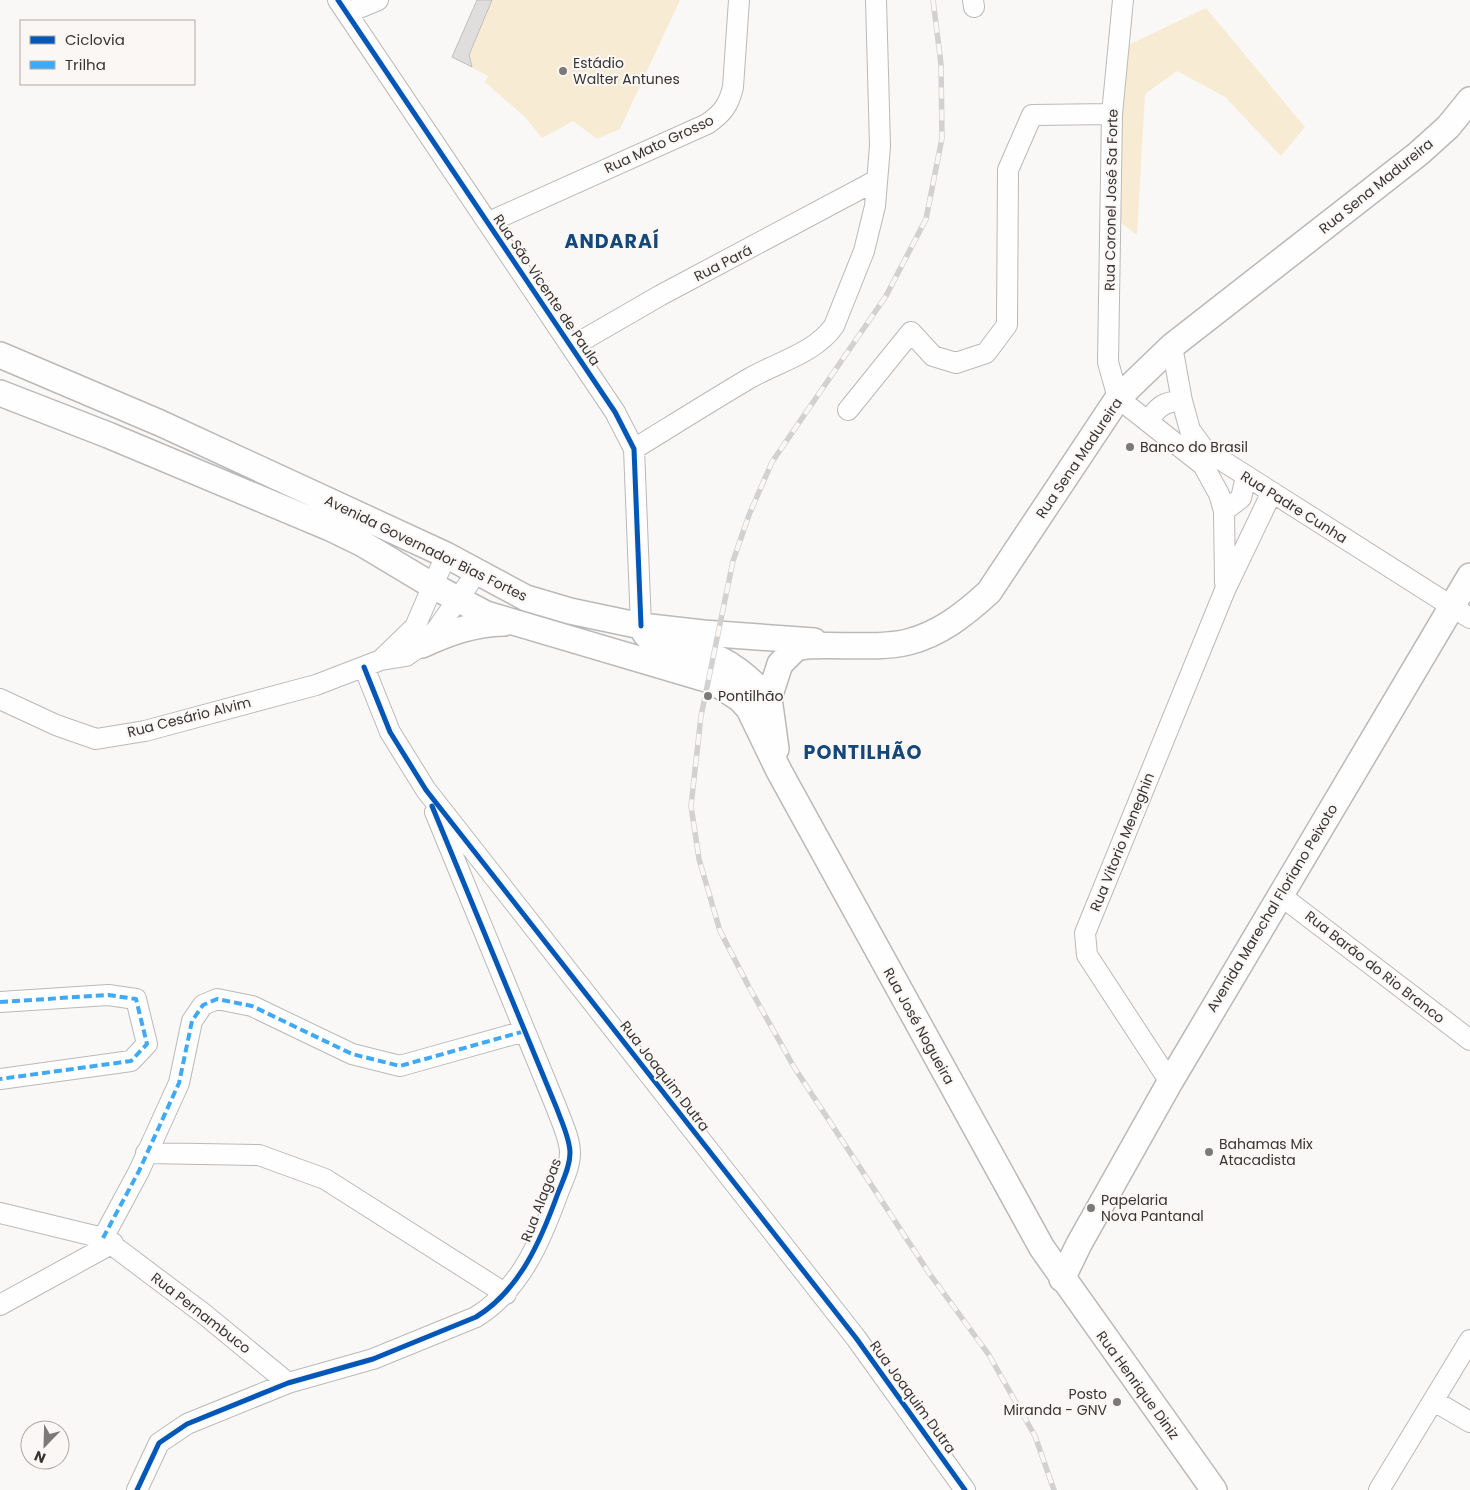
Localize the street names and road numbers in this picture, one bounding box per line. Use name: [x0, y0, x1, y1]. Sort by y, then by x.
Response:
street label: Rua Coronel José Sa Forte: [1099, 109, 1123, 291]
street label: Rua Mato Grosso: [601, 110, 717, 178]
street label: Rua Sena Madureira: [1315, 134, 1437, 238]
street label: Rua São Vicente de Paula: [489, 210, 605, 370]
street label: Rua Pará: [690, 240, 756, 286]
street label: Rua Sena Madureira: [1031, 394, 1127, 522]
street label: Rua Padre Cunha: [1237, 466, 1351, 548]
street label: Avenida Governador Bias Fortes: [321, 490, 531, 606]
street label: Rua Cesário Alvim: [125, 692, 253, 742]
street label: Rua Vitorio Meneghin: [1085, 770, 1159, 914]
street label: Avenida Marechal Floriano Peixoto: [1202, 800, 1342, 1016]
street label: Rua Barão do Rio Branco: [1301, 906, 1449, 1028]
street label: Rua José Nogueira: [879, 964, 959, 1088]
street label: Rua Joaquim Dutra: [616, 1017, 714, 1135]
street label: Rua Alagoas: [516, 1155, 566, 1245]
street label: Rua Pernambuco: [147, 1268, 255, 1358]
street label: Rua Henrique Diniz: [1092, 1327, 1184, 1443]
street label: Rua Joaquim Dutra: [865, 1336, 961, 1458]

